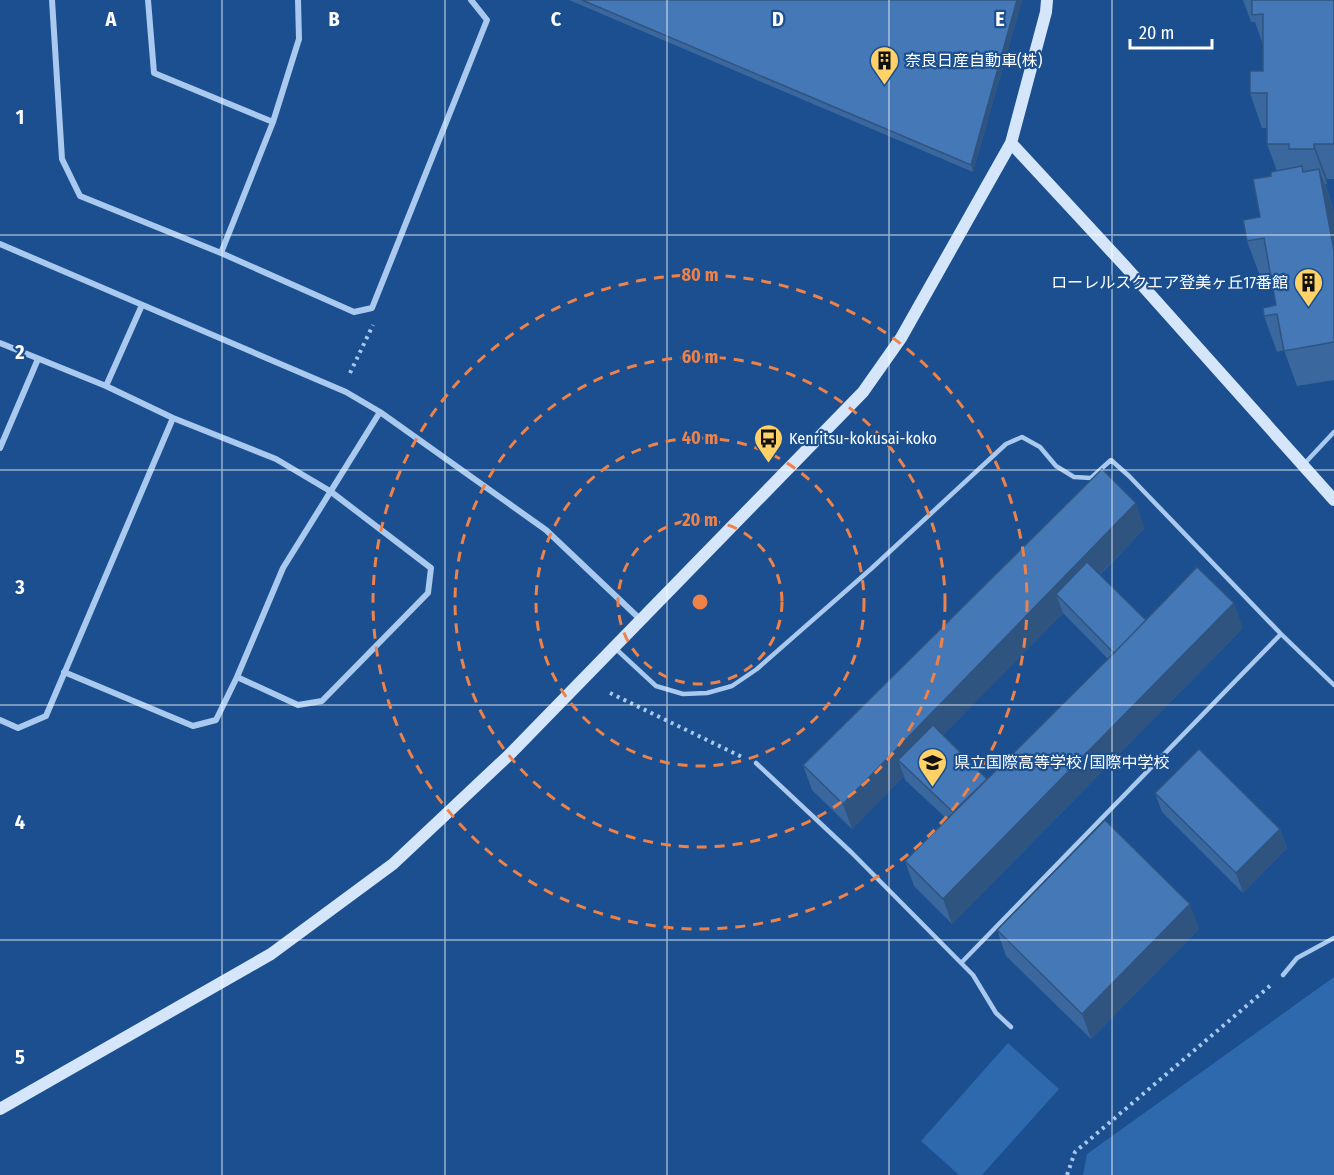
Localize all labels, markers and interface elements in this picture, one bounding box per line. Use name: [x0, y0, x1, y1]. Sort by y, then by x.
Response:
text: A: [105, 7, 118, 31]
text: B: [328, 7, 340, 31]
text: C: [551, 7, 562, 31]
text: D: [772, 7, 784, 31]
text: E: [995, 7, 1005, 31]
scale bar: [1130, 12, 1212, 50]
text: 20 m: [1139, 22, 1174, 44]
building icon: 奈良日産自動車(株): [868, 44, 900, 86]
place label: 奈良日産自動車(株): [905, 51, 1043, 70]
text: 1: [16, 105, 24, 129]
text: 80 m: [682, 264, 718, 286]
building icon: ローレルスクエア登美ヶ丘17番館: [1293, 266, 1325, 308]
place label: ローレルスクエア登美ヶ丘17番館: [1051, 273, 1288, 292]
text: 2: [14, 340, 25, 364]
text: 60 m: [682, 346, 718, 368]
bus stop icon: Kenritsu-kokusai-koko: [752, 422, 784, 464]
text: 40 m: [682, 427, 718, 449]
place label: Kenritsu-kokusai-koko: [789, 429, 937, 448]
text: 20 m: [681, 509, 718, 531]
text: 3: [14, 575, 25, 599]
centre of rings: [690, 592, 710, 612]
school or university icon: 県立国際高等学校/国際中学校: [917, 746, 949, 788]
place label: 県立国際高等学校/国際中学校: [954, 753, 1170, 772]
text: 4: [15, 810, 25, 834]
text: 5: [15, 1045, 25, 1069]

